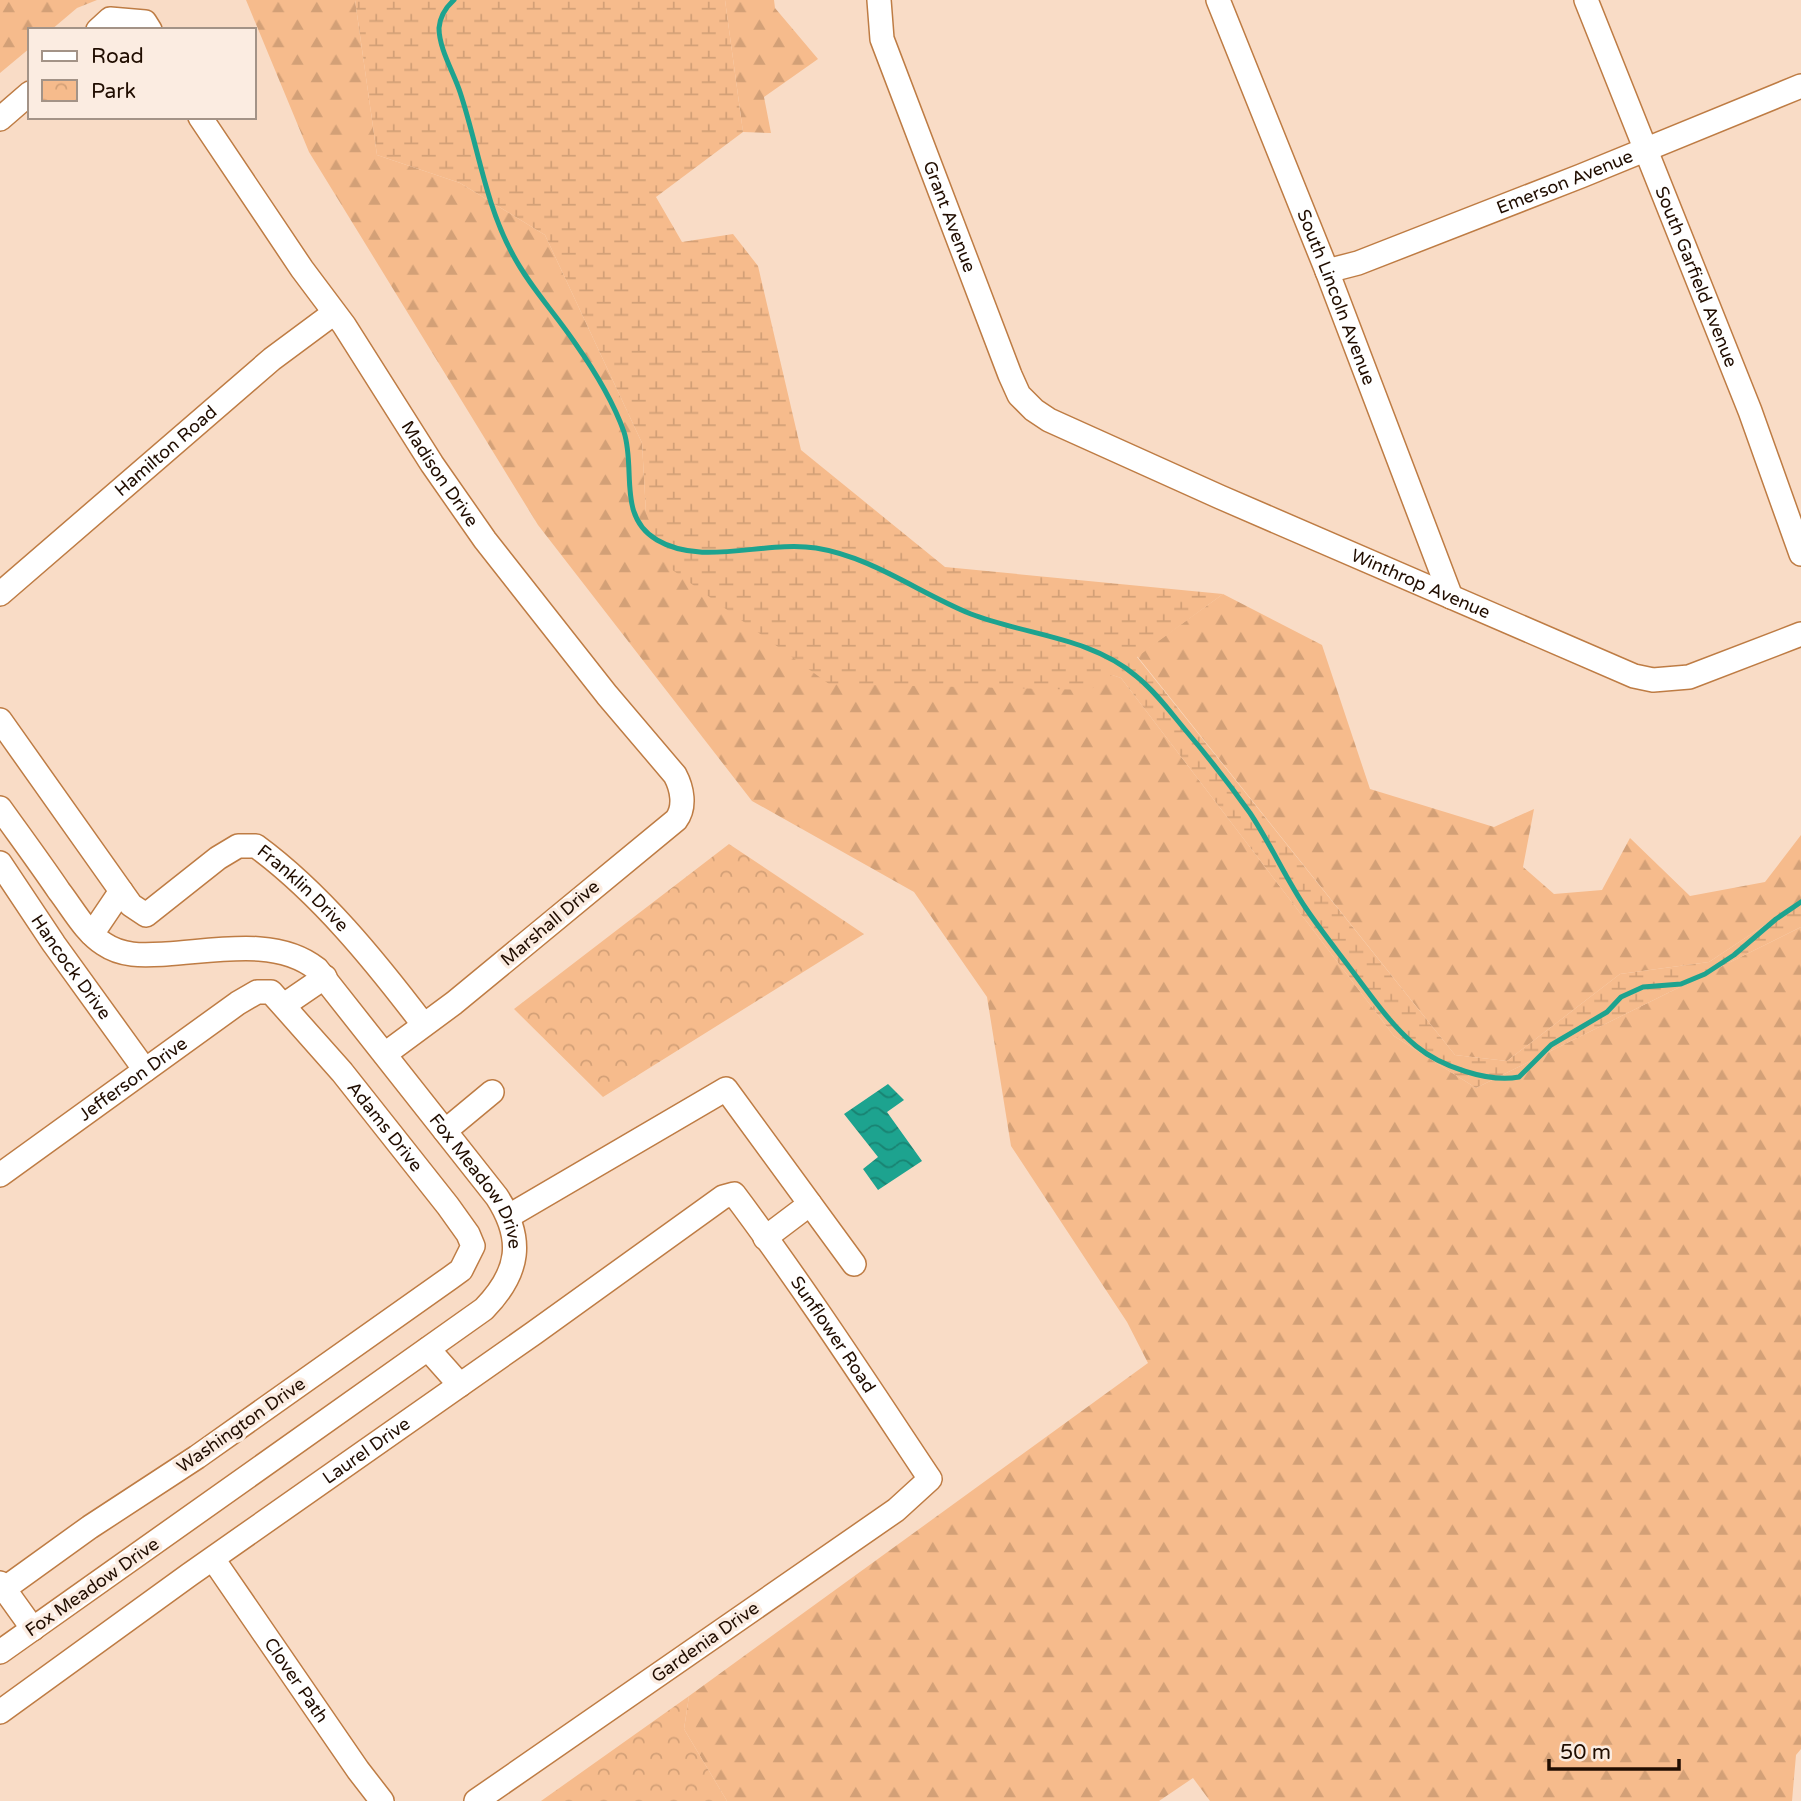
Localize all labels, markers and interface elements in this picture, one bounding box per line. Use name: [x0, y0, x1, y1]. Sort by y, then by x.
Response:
legend: [28, 28, 256, 119]
text: Road: [91, 44, 144, 69]
text: Park: [91, 79, 136, 104]
street label: Emerson Avenue: [1493, 145, 1636, 219]
street label: Grant Avenue: [918, 158, 981, 275]
street label: South Garfield Avenue: [1650, 183, 1742, 370]
street label: South Lincoln Avenue: [1292, 206, 1380, 388]
street label: Hamilton Road: [110, 401, 221, 501]
street label: Madison Drive: [396, 417, 483, 531]
street label: Winthrop Avenue: [1348, 544, 1494, 623]
street label: Franklin Drive: [253, 840, 353, 936]
street label: Marshall Drive: [496, 875, 604, 971]
street label: Hancock Drive: [26, 910, 116, 1024]
street label: Jefferson Drive: [74, 1032, 192, 1126]
street label: Adams Drive: [343, 1077, 427, 1176]
street label: Fox Meadow Drive: [425, 1109, 526, 1249]
street label: Sunflower Road: [786, 1272, 880, 1397]
street label: Washington Drive: [173, 1372, 309, 1478]
street label: Laurel Drive: [318, 1412, 414, 1489]
street label: Fox Meadow Drive: [21, 1533, 163, 1641]
street label: Gardenia Drive: [647, 1597, 763, 1687]
street label: Clover Path: [259, 1633, 333, 1727]
scale bar: [1549, 1728, 1678, 1772]
text: 50 m: [1560, 1740, 1611, 1765]

